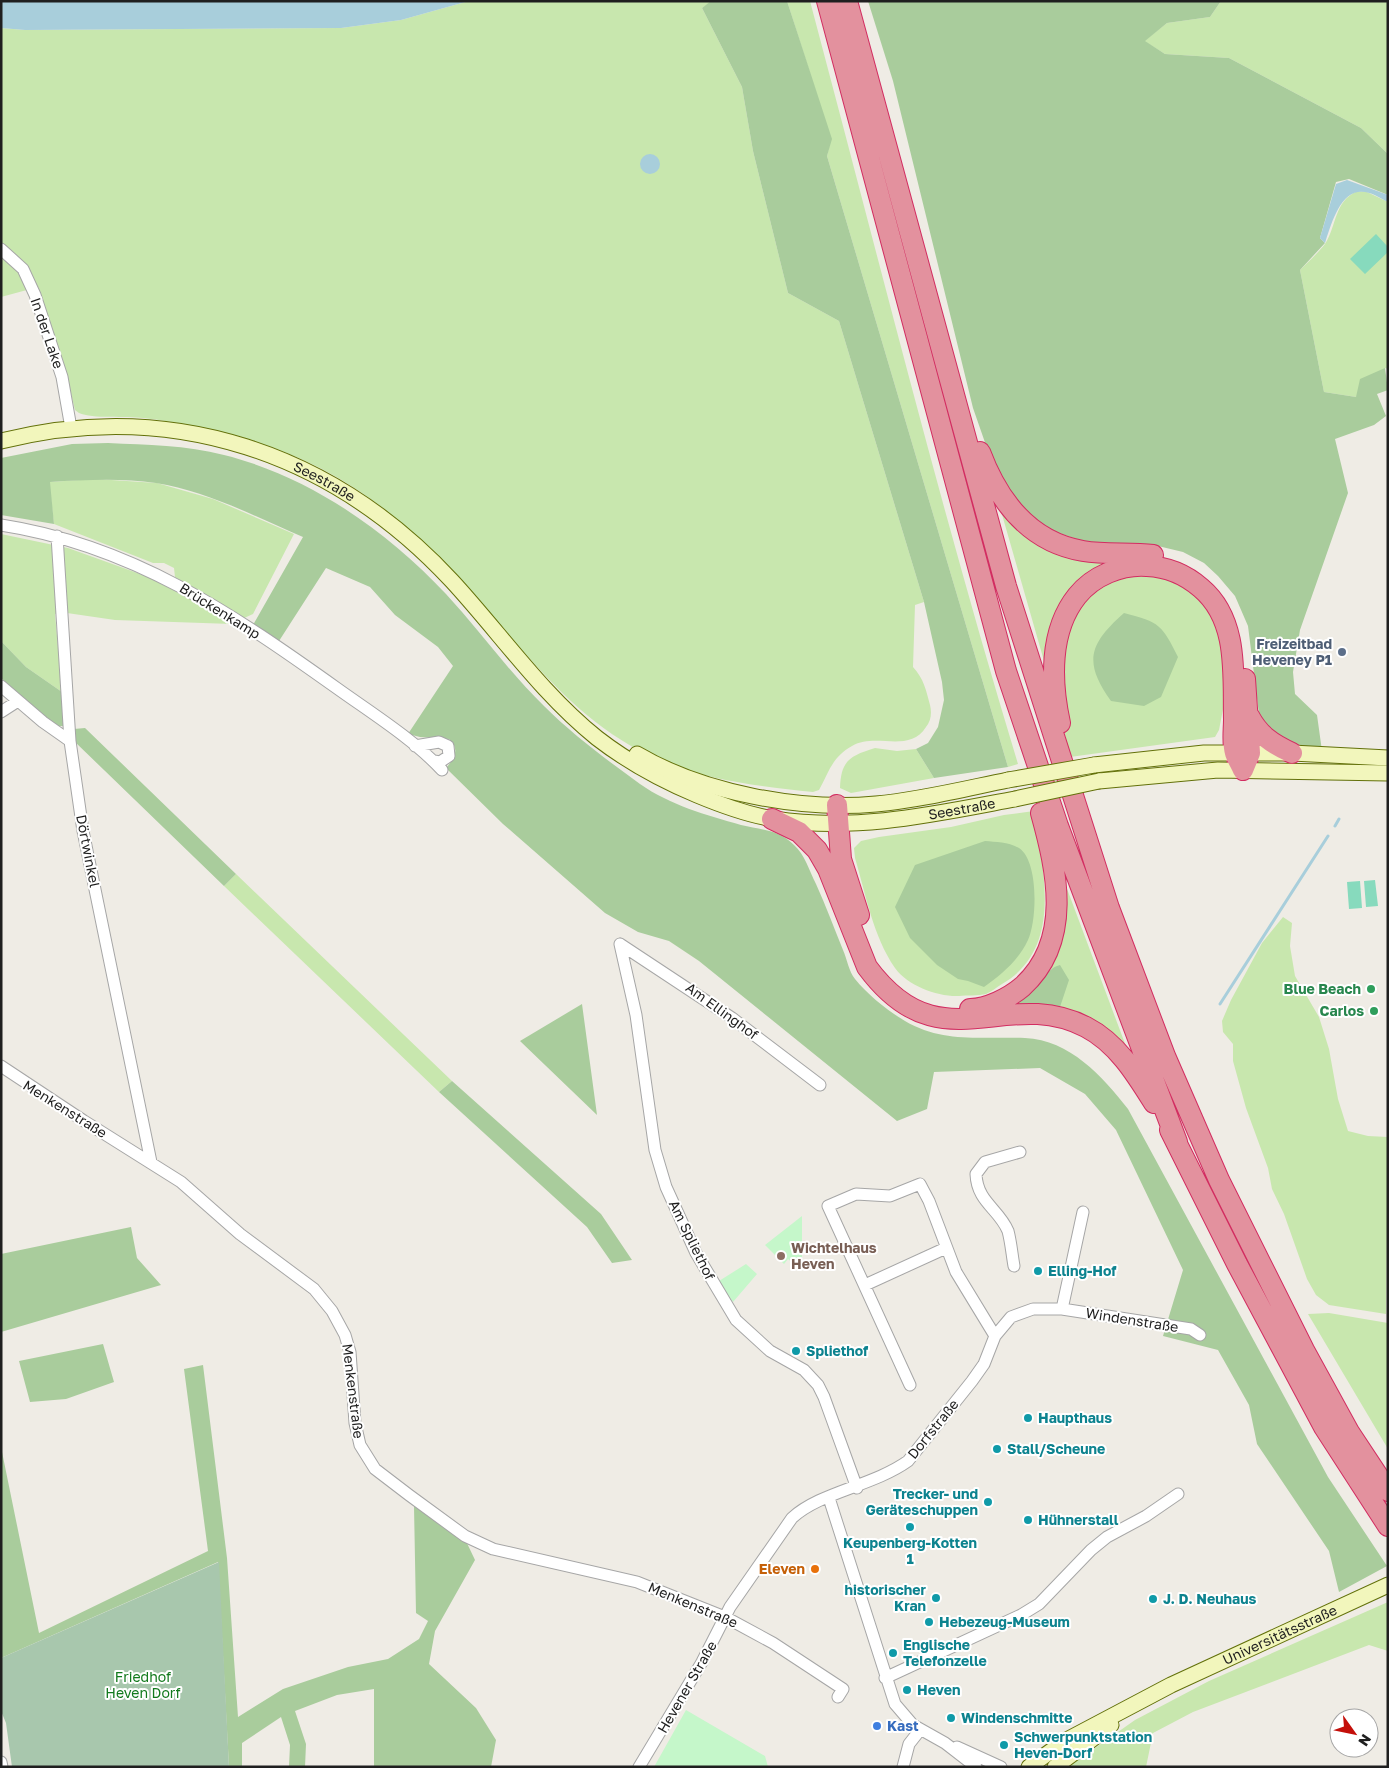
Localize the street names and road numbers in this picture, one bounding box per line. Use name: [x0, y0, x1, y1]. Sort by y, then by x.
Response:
street label: In der Lake: [27, 295, 68, 371]
street label: Seestraße: [291, 457, 359, 505]
street label: Brückenkamp: [177, 579, 264, 642]
street label: Seestraße: [927, 794, 996, 823]
street label: Dörtwinkel: [73, 813, 104, 889]
street label: Am Ellinghof: [683, 979, 762, 1043]
street label: Menkenstraße: [20, 1076, 110, 1141]
street label: Am Spliethof: [666, 1197, 719, 1283]
street label: Windenstraße: [1085, 1304, 1180, 1335]
street label: Menkenstraße: [339, 1342, 368, 1439]
street label: Dorfstraße: [903, 1396, 962, 1462]
street label: Menkenstraße: [646, 1578, 741, 1631]
street label: Universitätsstraße: [1220, 1601, 1339, 1668]
street label: Hevener Straße: [653, 1638, 720, 1736]

